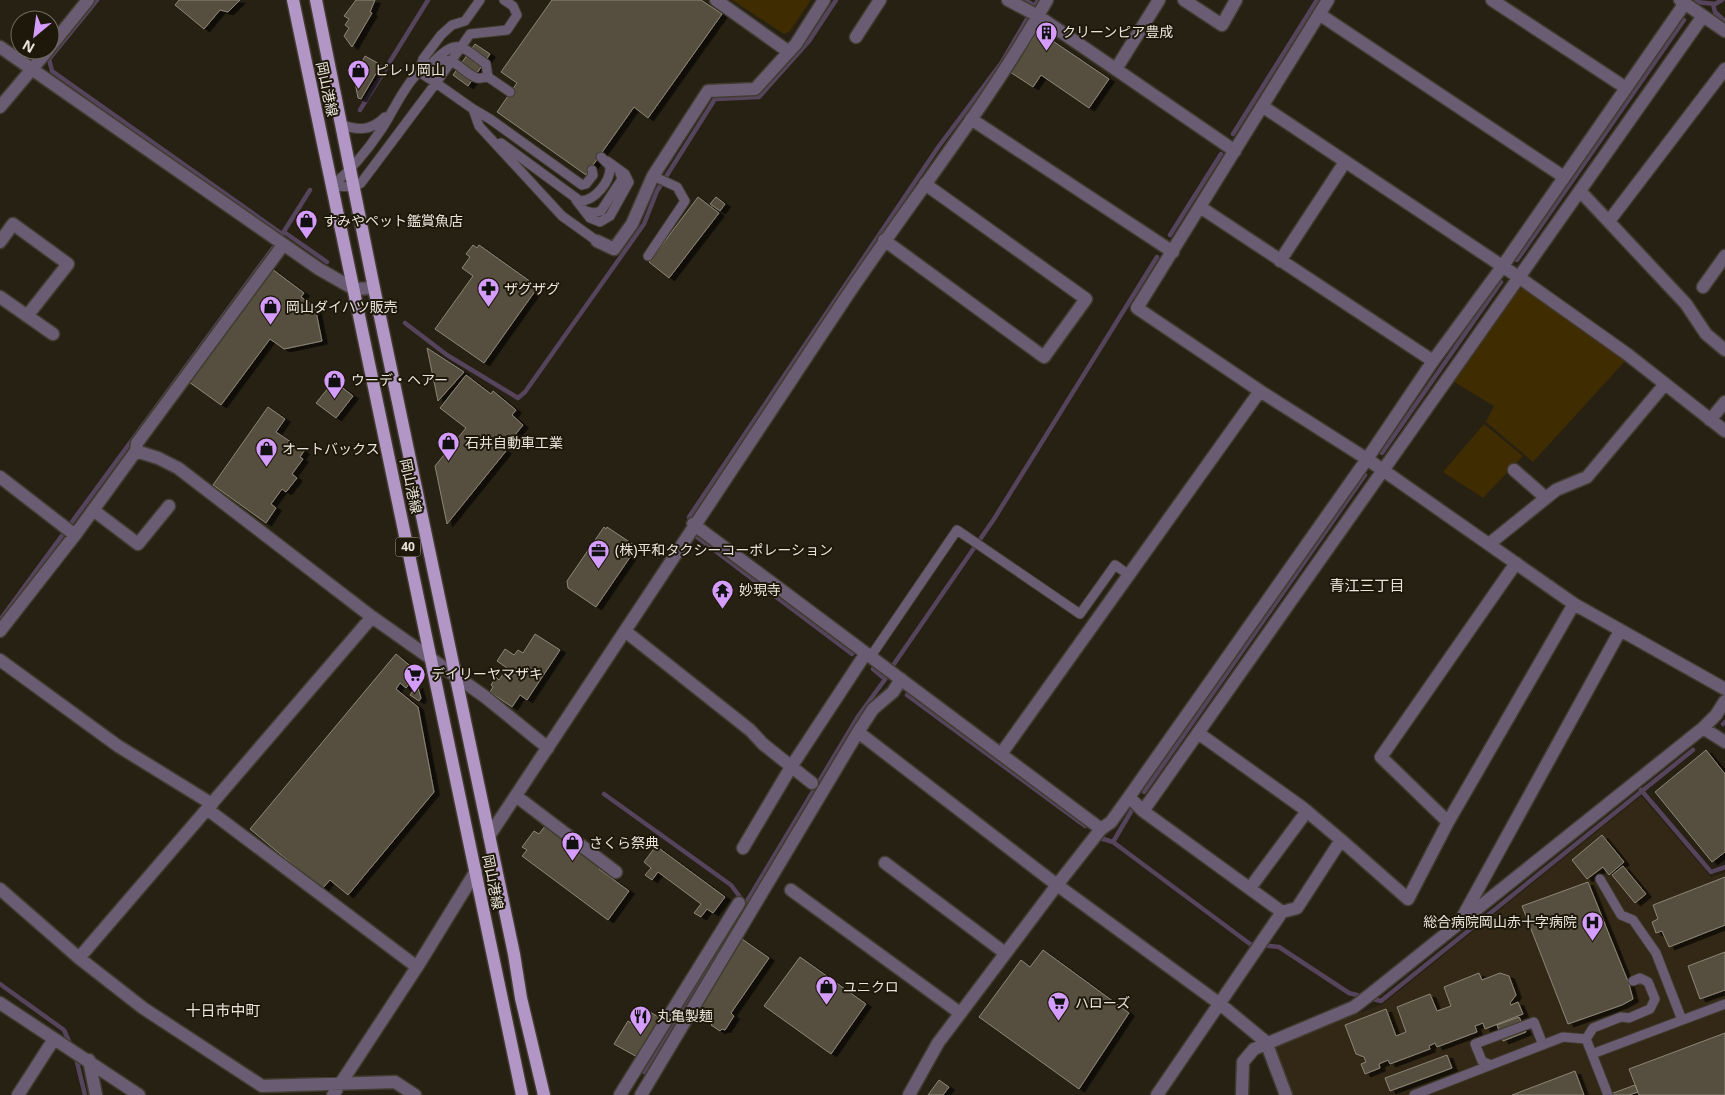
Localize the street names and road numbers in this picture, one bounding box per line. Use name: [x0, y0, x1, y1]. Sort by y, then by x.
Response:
street label: 岡山港線: [312, 60, 343, 118]
street label: 岡山港線: [396, 457, 427, 515]
road number: 40: [396, 538, 420, 556]
street label: 岡山港線: [479, 853, 508, 911]

